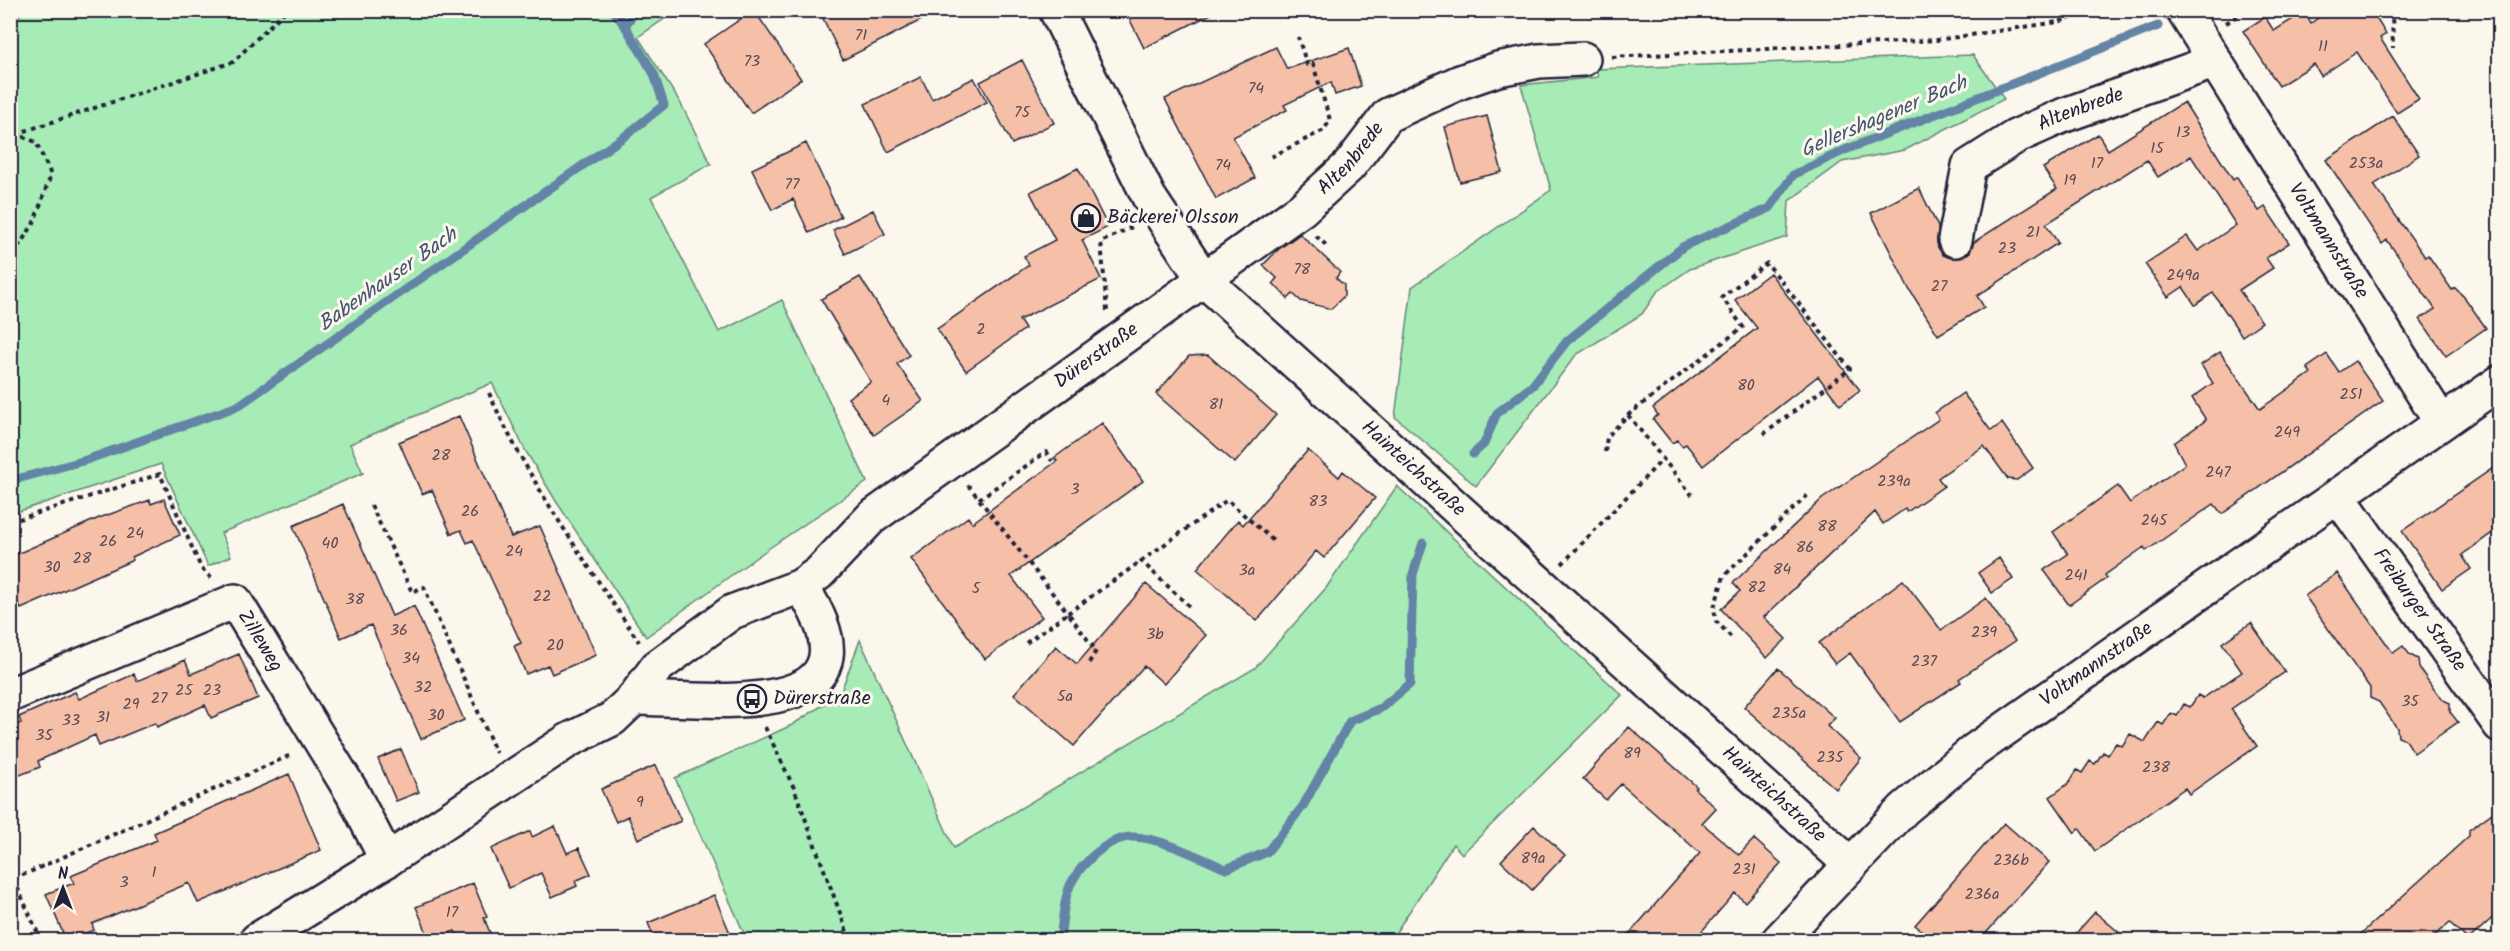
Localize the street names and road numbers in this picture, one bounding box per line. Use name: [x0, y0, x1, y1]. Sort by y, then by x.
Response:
street label: Altenbrede: [2033, 79, 2128, 141]
street label: Altenbrede: [1310, 115, 1393, 203]
street label: Voltmannstraße: [2279, 177, 2376, 306]
street label: Dürerstraße: [1048, 315, 1146, 398]
street label: Hainteichstraße: [1353, 413, 1473, 525]
street label: Freiburger Straße: [2364, 542, 2474, 679]
street label: Zilleweg: [228, 604, 291, 679]
street label: Voltmannstraße: [2033, 614, 2160, 716]
street label: Hainteichstraße: [1714, 738, 1833, 851]

